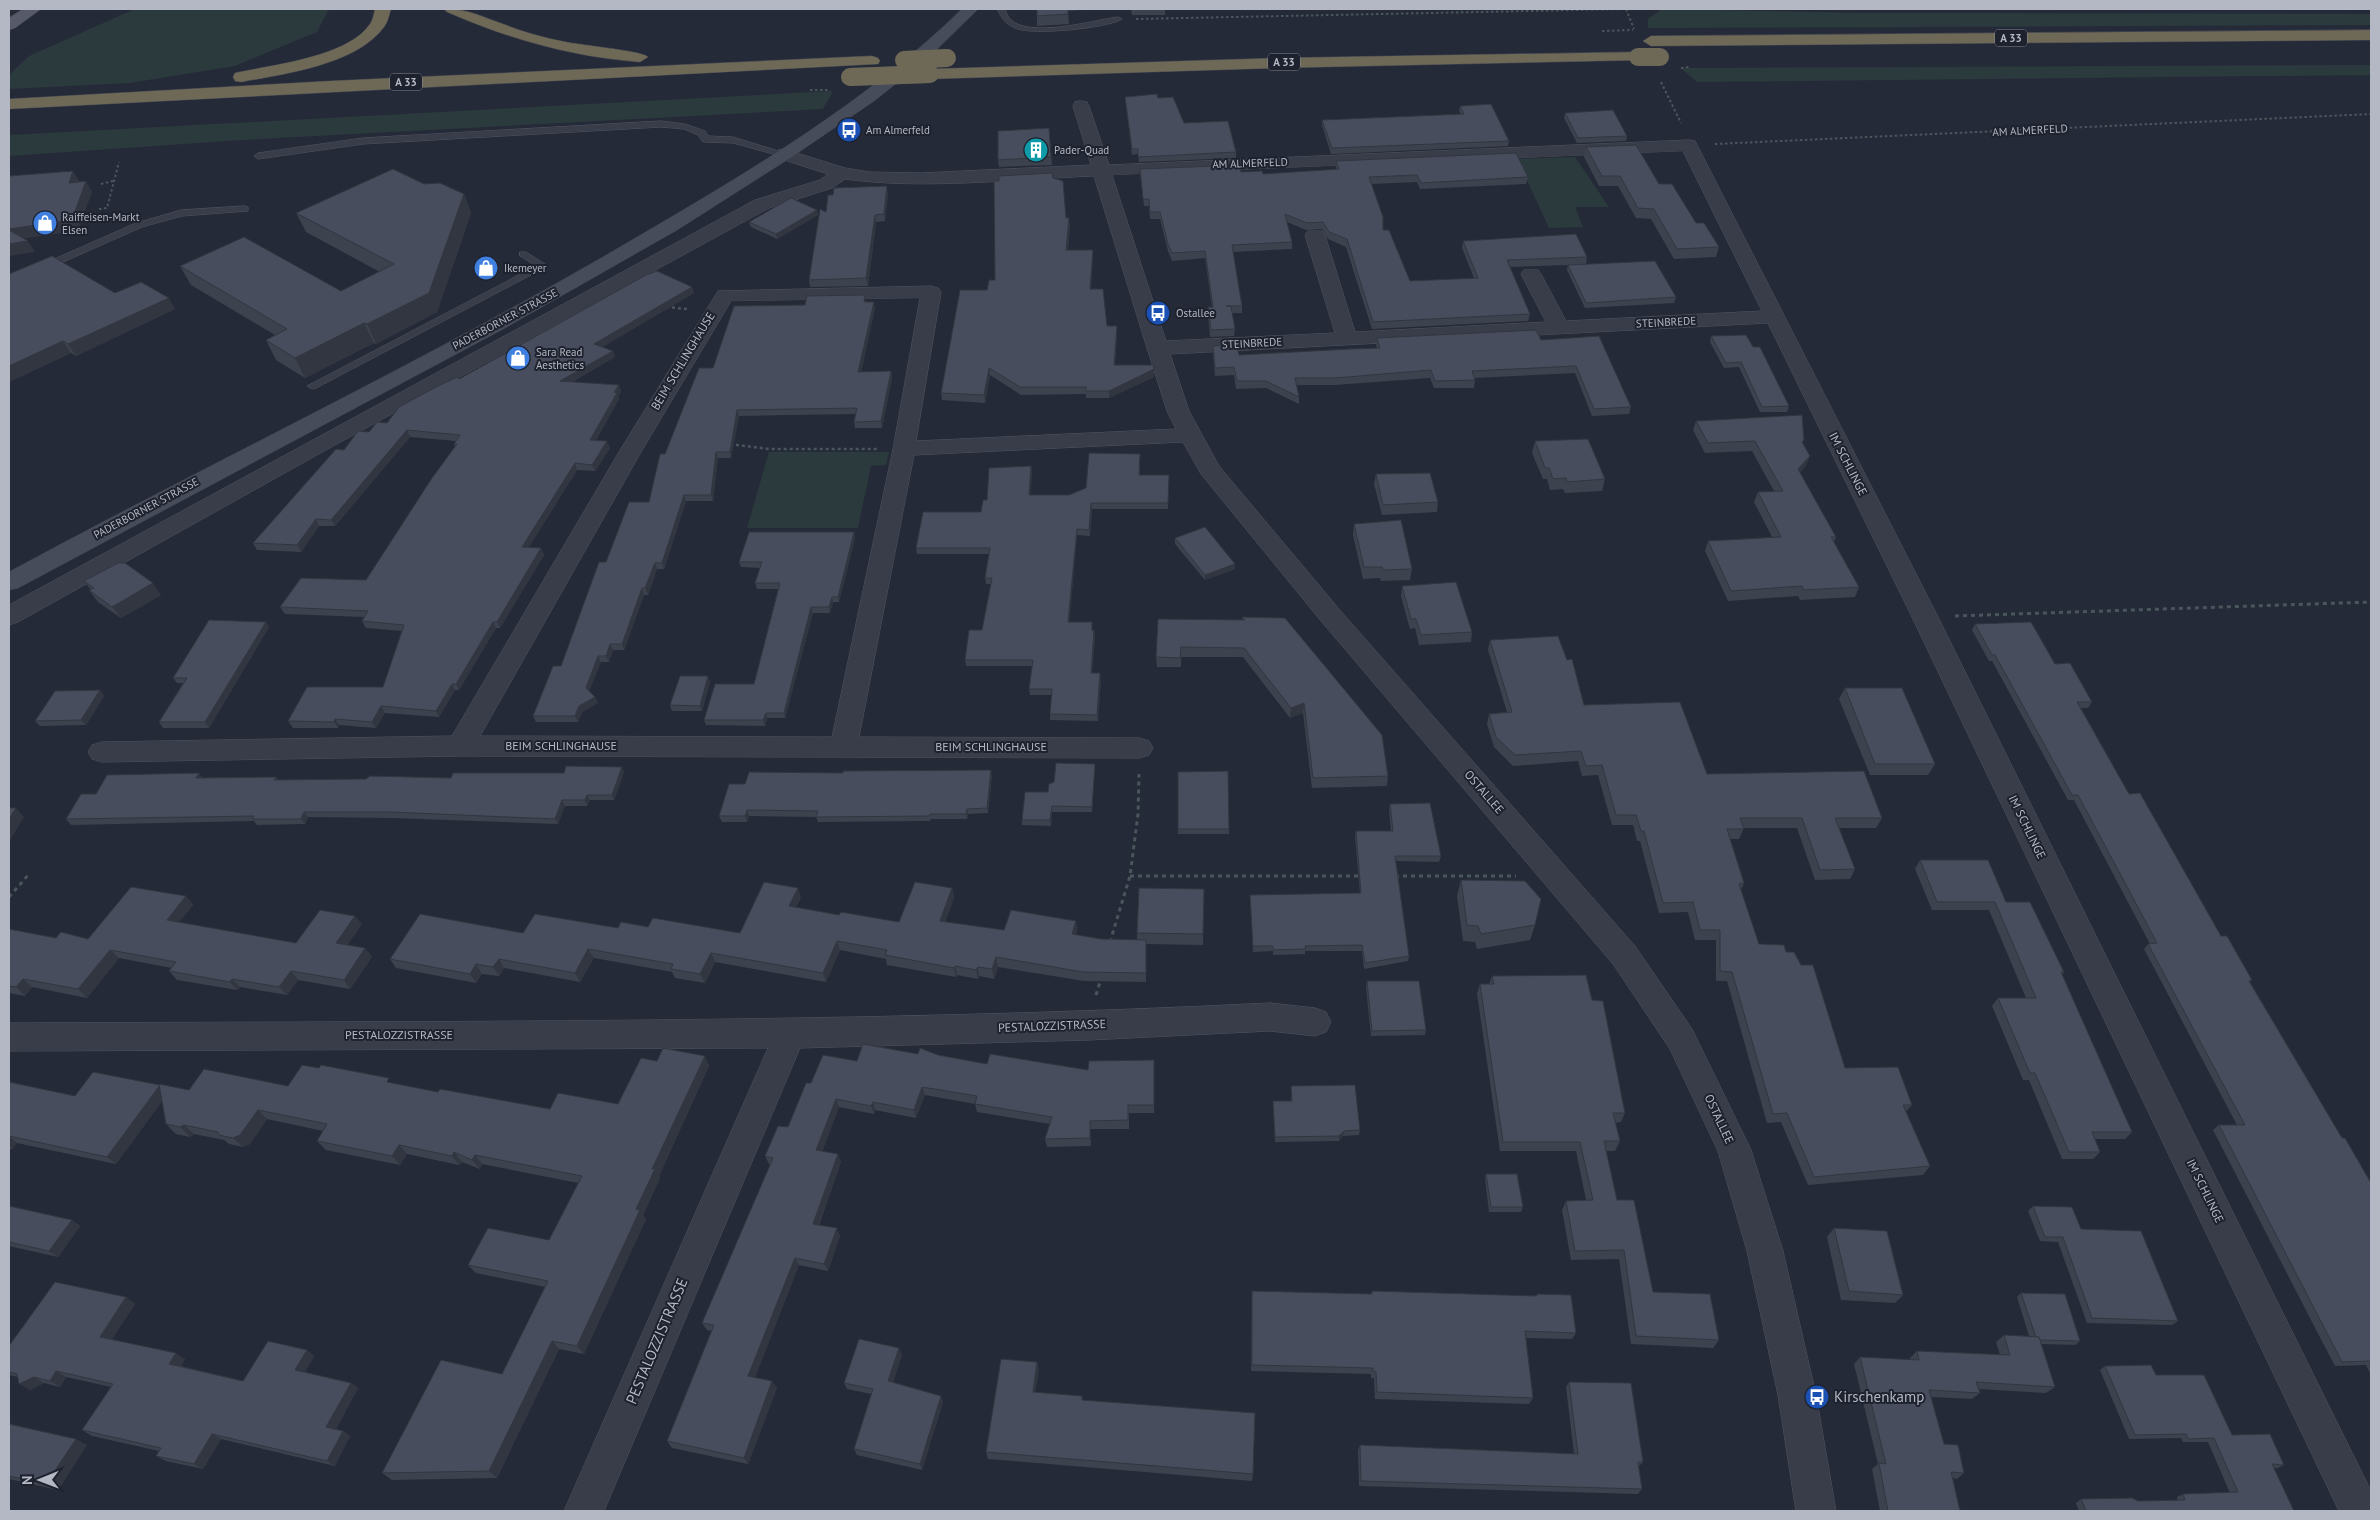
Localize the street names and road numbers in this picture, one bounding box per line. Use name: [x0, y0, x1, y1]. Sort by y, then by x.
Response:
road number: A 33: [1995, 29, 2027, 46]
road number: A 33: [1268, 54, 1300, 70]
road number: A 33: [390, 74, 422, 90]
street label: AM ALMERFELD: [1992, 121, 2068, 139]
street label: AM ALMERFELD: [1212, 155, 1288, 171]
street label: PADERBORNER STRASSE: [450, 285, 560, 353]
street label: BEIM SCHLINGHAUSE: [647, 309, 718, 412]
street label: STEINBREDE: [1635, 313, 1697, 331]
street label: STEINBREDE: [1221, 334, 1283, 352]
street label: IM SCHLINGE: [1826, 430, 1871, 498]
street label: PADERBORNER STRASSE: [91, 474, 201, 542]
street label: BEIM SCHLINGHAUSE: [505, 738, 617, 753]
street label: BEIM SCHLINGHAUSE: [935, 739, 1047, 754]
street label: OSTALLEE: [1461, 767, 1507, 816]
street label: IM SCHLINGE: [2006, 792, 2049, 861]
street label: PESTALOZZISTRASSE: [998, 1016, 1106, 1035]
street label: PESTALOZZISTRASSE: [345, 1027, 453, 1042]
street label: OSTALLEE: [1702, 1092, 1737, 1146]
street label: IM SCHLINGE: [2184, 1156, 2227, 1225]
street label: PESTALOZZISTRASSE: [621, 1275, 692, 1407]

